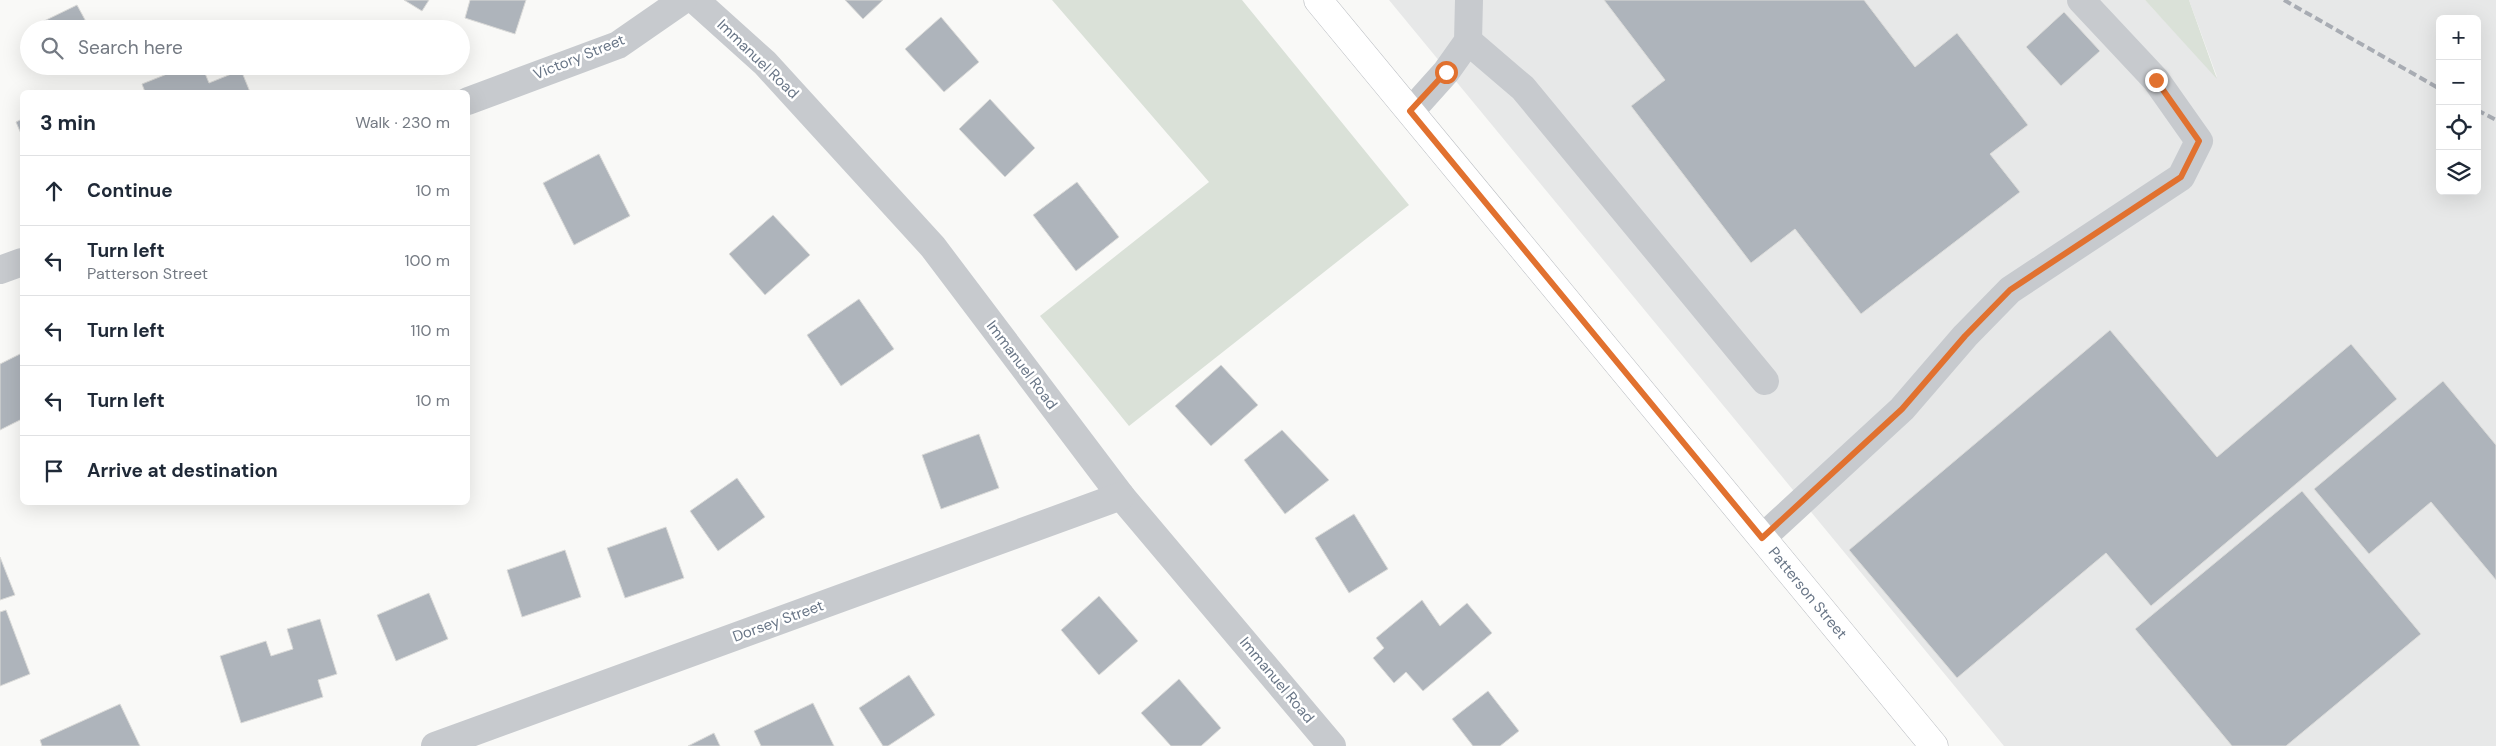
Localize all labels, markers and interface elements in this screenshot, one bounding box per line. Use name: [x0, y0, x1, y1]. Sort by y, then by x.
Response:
street label: Immanuel Road: [713, 15, 803, 103]
map controls: [2436, 15, 2481, 195]
button: +: [2436, 15, 2481, 60]
search box: [20, 20, 470, 75]
street label: Victory Street: [530, 30, 628, 84]
icon: search: [38, 34, 66, 62]
text: Search here: [78, 35, 183, 60]
button: −: [2436, 60, 2481, 105]
route start: [1435, 61, 1458, 84]
route end: [2145, 69, 2168, 92]
button: locate: [2436, 105, 2481, 150]
text: 3 min: [40, 109, 96, 137]
text: Walk · 230 m: [355, 112, 450, 133]
button: layers: [2436, 150, 2481, 195]
icon: ahead: [40, 177, 68, 205]
text: Continue: [87, 178, 173, 203]
text: 10 m: [416, 180, 450, 201]
text: Turn left: [87, 238, 165, 263]
icon: left: [40, 247, 68, 275]
text: 100 m: [405, 250, 450, 271]
text: Patterson Street: [87, 263, 208, 284]
street label: Immanuel Road: [982, 316, 1062, 414]
icon: left: [40, 317, 68, 345]
text: Turn left: [87, 318, 165, 343]
text: 110 m: [411, 320, 450, 341]
icon: left: [40, 387, 68, 415]
text: Turn left: [87, 388, 165, 413]
text: 10 m: [416, 390, 450, 411]
icon: arrive: [40, 457, 68, 485]
text: Arrive at destination: [87, 458, 278, 483]
street label: Patterson Street: [1764, 543, 1852, 643]
street label: Dorsey Street: [730, 595, 826, 647]
street label: Immanuel Road: [1235, 633, 1319, 727]

